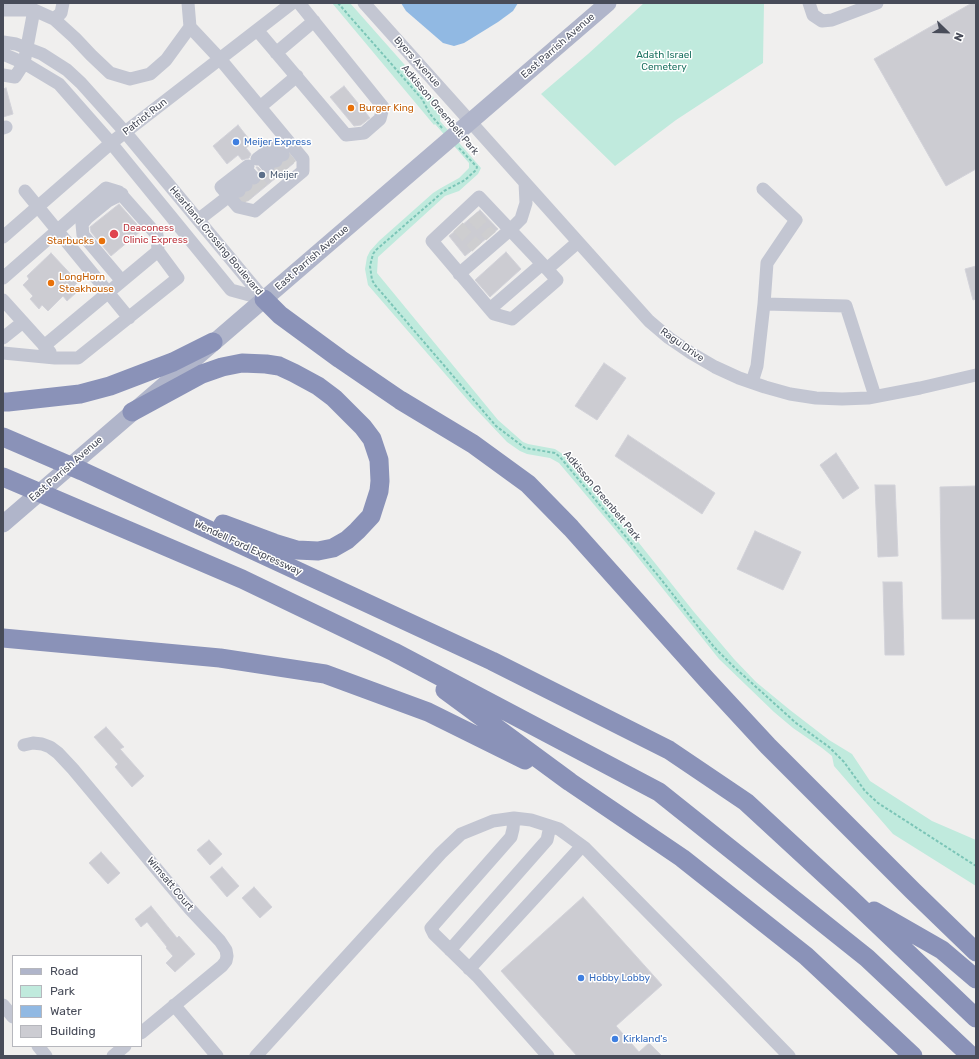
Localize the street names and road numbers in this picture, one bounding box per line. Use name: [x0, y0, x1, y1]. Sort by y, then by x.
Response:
street label: East Parrish Avenue: [519, 11, 597, 81]
street label: Byers Avenue: [391, 34, 443, 90]
street label: Adkisson Greenbelt Park: [399, 63, 481, 157]
street label: Patriot Run: [121, 96, 169, 138]
street label: Heartland Crossing Boulevard: [167, 184, 265, 298]
street label: East Parrish Avenue: [273, 223, 351, 293]
street label: Ragu Drive: [658, 326, 706, 364]
street label: East Parrish Avenue: [27, 434, 105, 504]
street label: Adkisson Greenbelt Park: [561, 449, 643, 543]
street label: Wendell Ford Expressway: [192, 518, 304, 578]
street label: Wimsatt Court: [144, 855, 196, 913]

